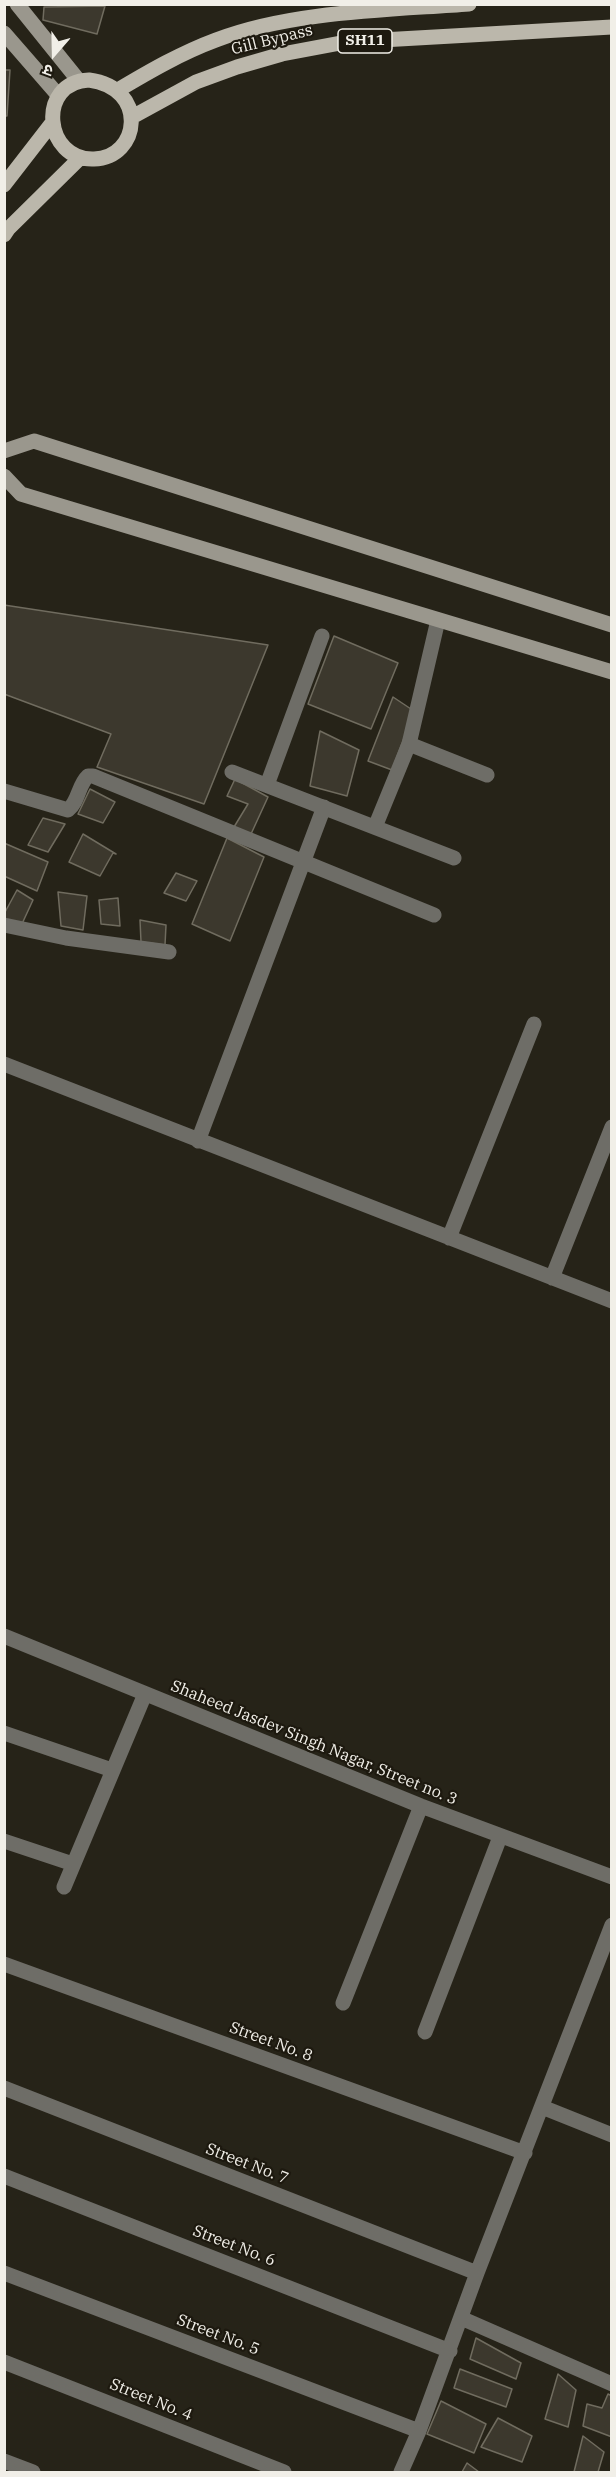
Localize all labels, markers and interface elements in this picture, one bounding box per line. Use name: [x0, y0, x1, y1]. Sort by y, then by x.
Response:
street label: Gill Bypass: [229, 21, 315, 59]
north arrow: [24, 24, 84, 84]
road number: SH11: [338, 29, 392, 53]
text: उ: [40, 60, 56, 82]
street label: Shaheed Jasdev Singh Nagar, Street no. 3: [168, 1677, 460, 1809]
street label: Street No. 8: [227, 2018, 315, 2066]
street label: Street No. 7: [203, 2139, 291, 2189]
street label: Street No. 6: [190, 2221, 278, 2271]
street label: Street No. 5: [174, 2310, 262, 2360]
street label: Street No. 4: [107, 2375, 195, 2425]

